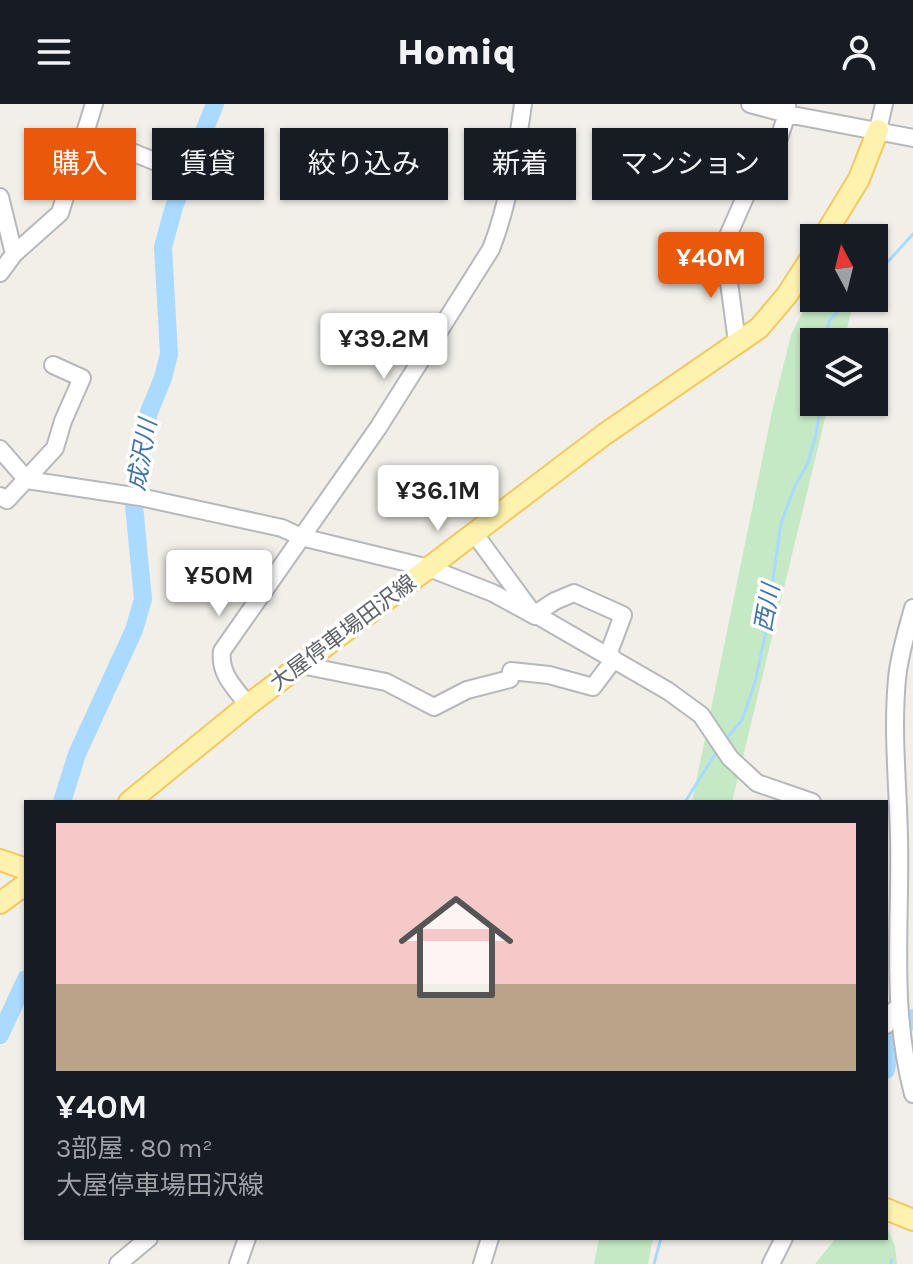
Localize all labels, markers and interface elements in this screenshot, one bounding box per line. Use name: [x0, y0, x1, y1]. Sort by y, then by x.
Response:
icon: menu: [32, 30, 76, 74]
icon: person: [837, 30, 881, 74]
text: Homiq: [397, 31, 516, 73]
chip: 購入: [24, 128, 136, 200]
chip: 賃貸: [152, 128, 264, 200]
chip: 絞り込み: [280, 128, 448, 200]
chip: 新着: [464, 128, 576, 200]
chip: マンション: [592, 128, 788, 200]
north arrow: [800, 224, 888, 312]
map controls: [800, 224, 888, 416]
pin: ¥40M: [664, 232, 758, 300]
text: ¥40M: [676, 242, 746, 273]
pin: ¥39.2M: [319, 313, 449, 381]
text: ¥39.2M: [338, 323, 430, 354]
button: layers: [800, 328, 888, 416]
water label: 成沢川: [122, 414, 163, 493]
pin: ¥36.1M: [373, 465, 503, 533]
text: ¥36.1M: [396, 475, 480, 506]
pin: ¥50M: [172, 550, 266, 618]
text: ¥50M: [184, 560, 254, 591]
street label: 大屋停車場田沢線: [265, 570, 421, 696]
water label: 西川: [749, 579, 785, 634]
icon: home: [384, 875, 528, 1019]
text: ¥40M: [56, 1087, 147, 1127]
text: 3部屋 · 80 m²: [56, 1133, 213, 1164]
text: 大屋停車場田沢線: [56, 1170, 264, 1201]

